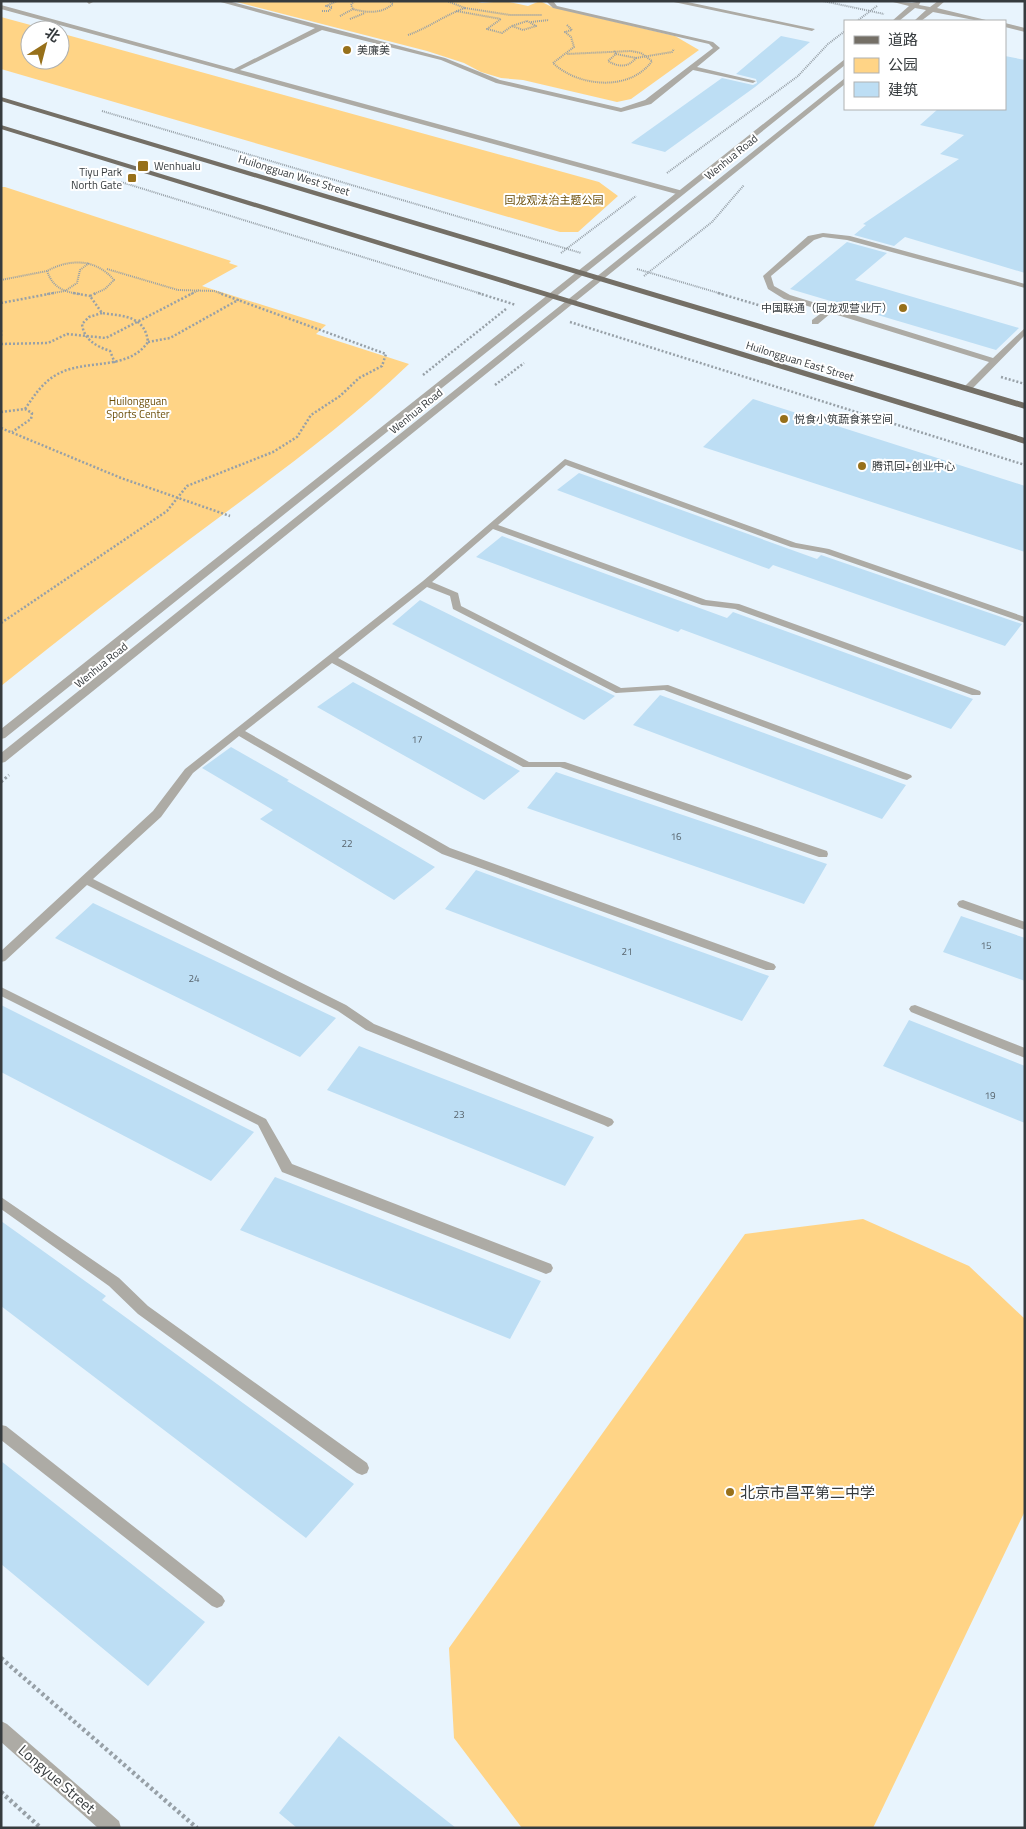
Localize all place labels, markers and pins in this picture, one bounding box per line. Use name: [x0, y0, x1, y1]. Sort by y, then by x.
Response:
place label: 美廉美: [357, 42, 390, 58]
marker: 美廉美: [341, 44, 353, 56]
place label: Wenhualu: [154, 158, 201, 174]
marker: Wenhualu: [136, 159, 150, 173]
place label: Tiyu Park North Gate: [71, 164, 123, 193]
marker: Tiyu Park North Gate: [126, 172, 138, 184]
place label: 中国联通（回龙观营业厅）: [761, 300, 893, 316]
marker: 中国联通（回龙观营业厅）: [897, 302, 909, 314]
place label: 悦食小筑蔬食茶空间: [794, 411, 893, 427]
marker: 悦食小筑蔬食茶空间: [778, 413, 790, 425]
place label: 腾讯回+创业中心: [872, 458, 955, 474]
marker: 腾讯回+创业中心: [856, 460, 868, 472]
place label: 北京市昌平第二中学: [740, 1481, 875, 1504]
marker: 北京市昌平第二中学: [724, 1486, 736, 1498]

